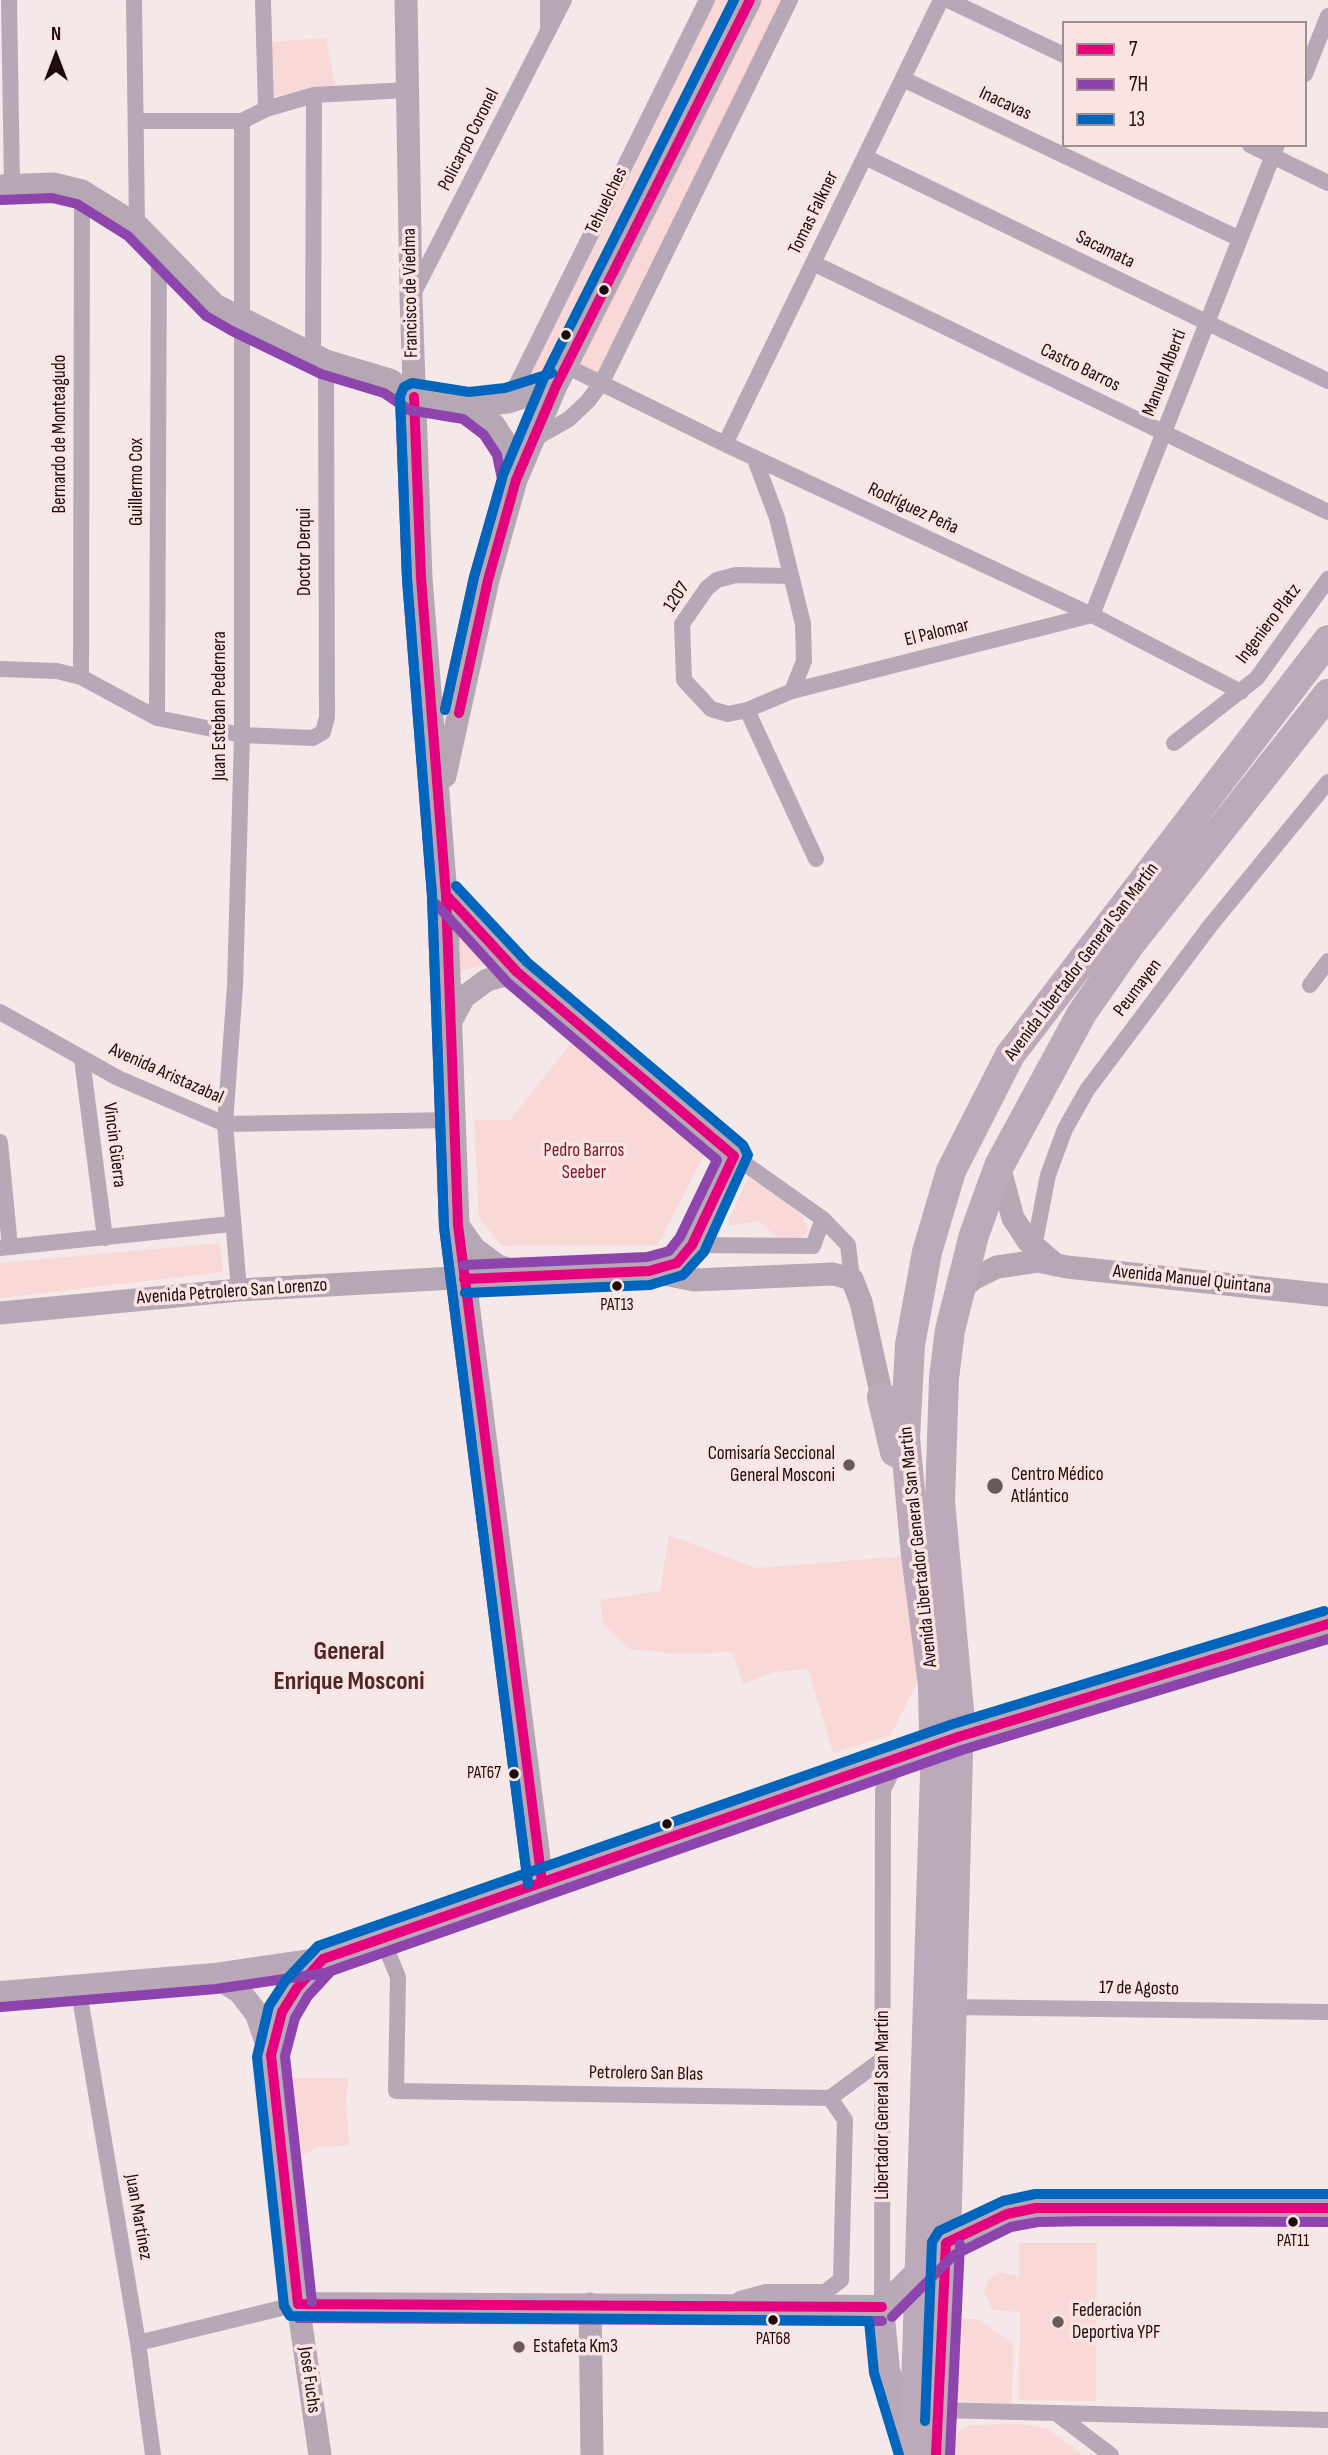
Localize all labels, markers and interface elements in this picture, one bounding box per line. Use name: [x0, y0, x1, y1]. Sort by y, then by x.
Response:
north arrow: [21, 21, 91, 91]
legend: [1062, 21, 1307, 147]
text: N: [51, 23, 61, 46]
text: 7: [1129, 37, 1137, 62]
text: 7H: [1129, 72, 1148, 97]
street label: Inacavas: [975, 82, 1035, 126]
street label: Policarpo Coronel: [434, 85, 504, 195]
text: 13: [1129, 107, 1145, 132]
street label: Tehuelches: [581, 164, 633, 238]
street label: Tomas Falkner: [784, 168, 844, 258]
street label: Sacamata: [1072, 226, 1138, 274]
street label: Francisco de Viedma: [398, 228, 424, 358]
unlabelled marker: [597, 283, 611, 297]
street label: Manuel Alberti: [1138, 326, 1192, 420]
unlabelled marker: [559, 328, 573, 342]
street label: Castro Barros: [1036, 339, 1124, 397]
street label: Bernardo de Monteagudo: [49, 355, 71, 513]
street label: Guillermo Cox: [126, 438, 148, 526]
street label: Rodríguez Peña: [864, 478, 962, 540]
street label: Doctor Derqui: [294, 508, 316, 596]
street label: 1207: [659, 578, 695, 616]
street label: Ingeniero Platz: [1232, 580, 1306, 668]
street label: El Palomar: [902, 614, 972, 652]
street label: Juan Esteban Pedernera: [209, 631, 231, 781]
street label: Avenida Libertador General San Martín: [1000, 858, 1164, 1066]
street label: Peumayen: [1109, 955, 1167, 1021]
street label: Avenida Aristazabal: [105, 1039, 227, 1109]
street label: Vincin Güerra: [97, 1101, 131, 1189]
park label: Pedro Barros Seeber: [544, 1140, 624, 1184]
street label: Avenida Manuel Quintana: [1112, 1260, 1272, 1300]
street label: Avenida Petrolero San Lorenzo: [136, 1274, 328, 1310]
marker: PAT13: [610, 1279, 624, 1293]
place label: PAT13: [600, 1296, 634, 1316]
street label: Avenida Libertador General San Martín: [895, 1425, 943, 1669]
place label: Comisaría Seccional General Mosconi: [708, 1443, 835, 1487]
marker: Comisaría Seccional General Mosconi: [841, 1457, 857, 1473]
place label: Centro Médico Atlántico: [1011, 1464, 1104, 1508]
marker: Centro Médico Atlántico: [985, 1476, 1005, 1496]
district label: General Enrique Mosconi: [274, 1636, 424, 1698]
place label: PAT67: [467, 1764, 501, 1784]
marker: PAT67: [507, 1767, 521, 1781]
unlabelled marker: [660, 1817, 674, 1831]
street label: 17 de Agosto: [1099, 1977, 1179, 2001]
street label: Libertador General San Martín: [872, 2010, 894, 2200]
street label: Petrolero San Blas: [589, 2062, 703, 2086]
street label: Juan Martínez: [119, 2172, 157, 2262]
marker: PAT11: [1286, 2215, 1300, 2229]
place label: PAT11: [1277, 2232, 1309, 2252]
place label: Federación Deportiva YPF: [1072, 2300, 1161, 2344]
marker: PAT68: [766, 2313, 780, 2327]
marker: Federación Deportiva YPF: [1050, 2314, 1066, 2330]
place label: PAT68: [756, 2330, 790, 2350]
place label: Estafeta Km3: [533, 2336, 618, 2358]
marker: Estafeta Km3: [511, 2339, 527, 2355]
street label: José Fuchs: [293, 2345, 325, 2415]

